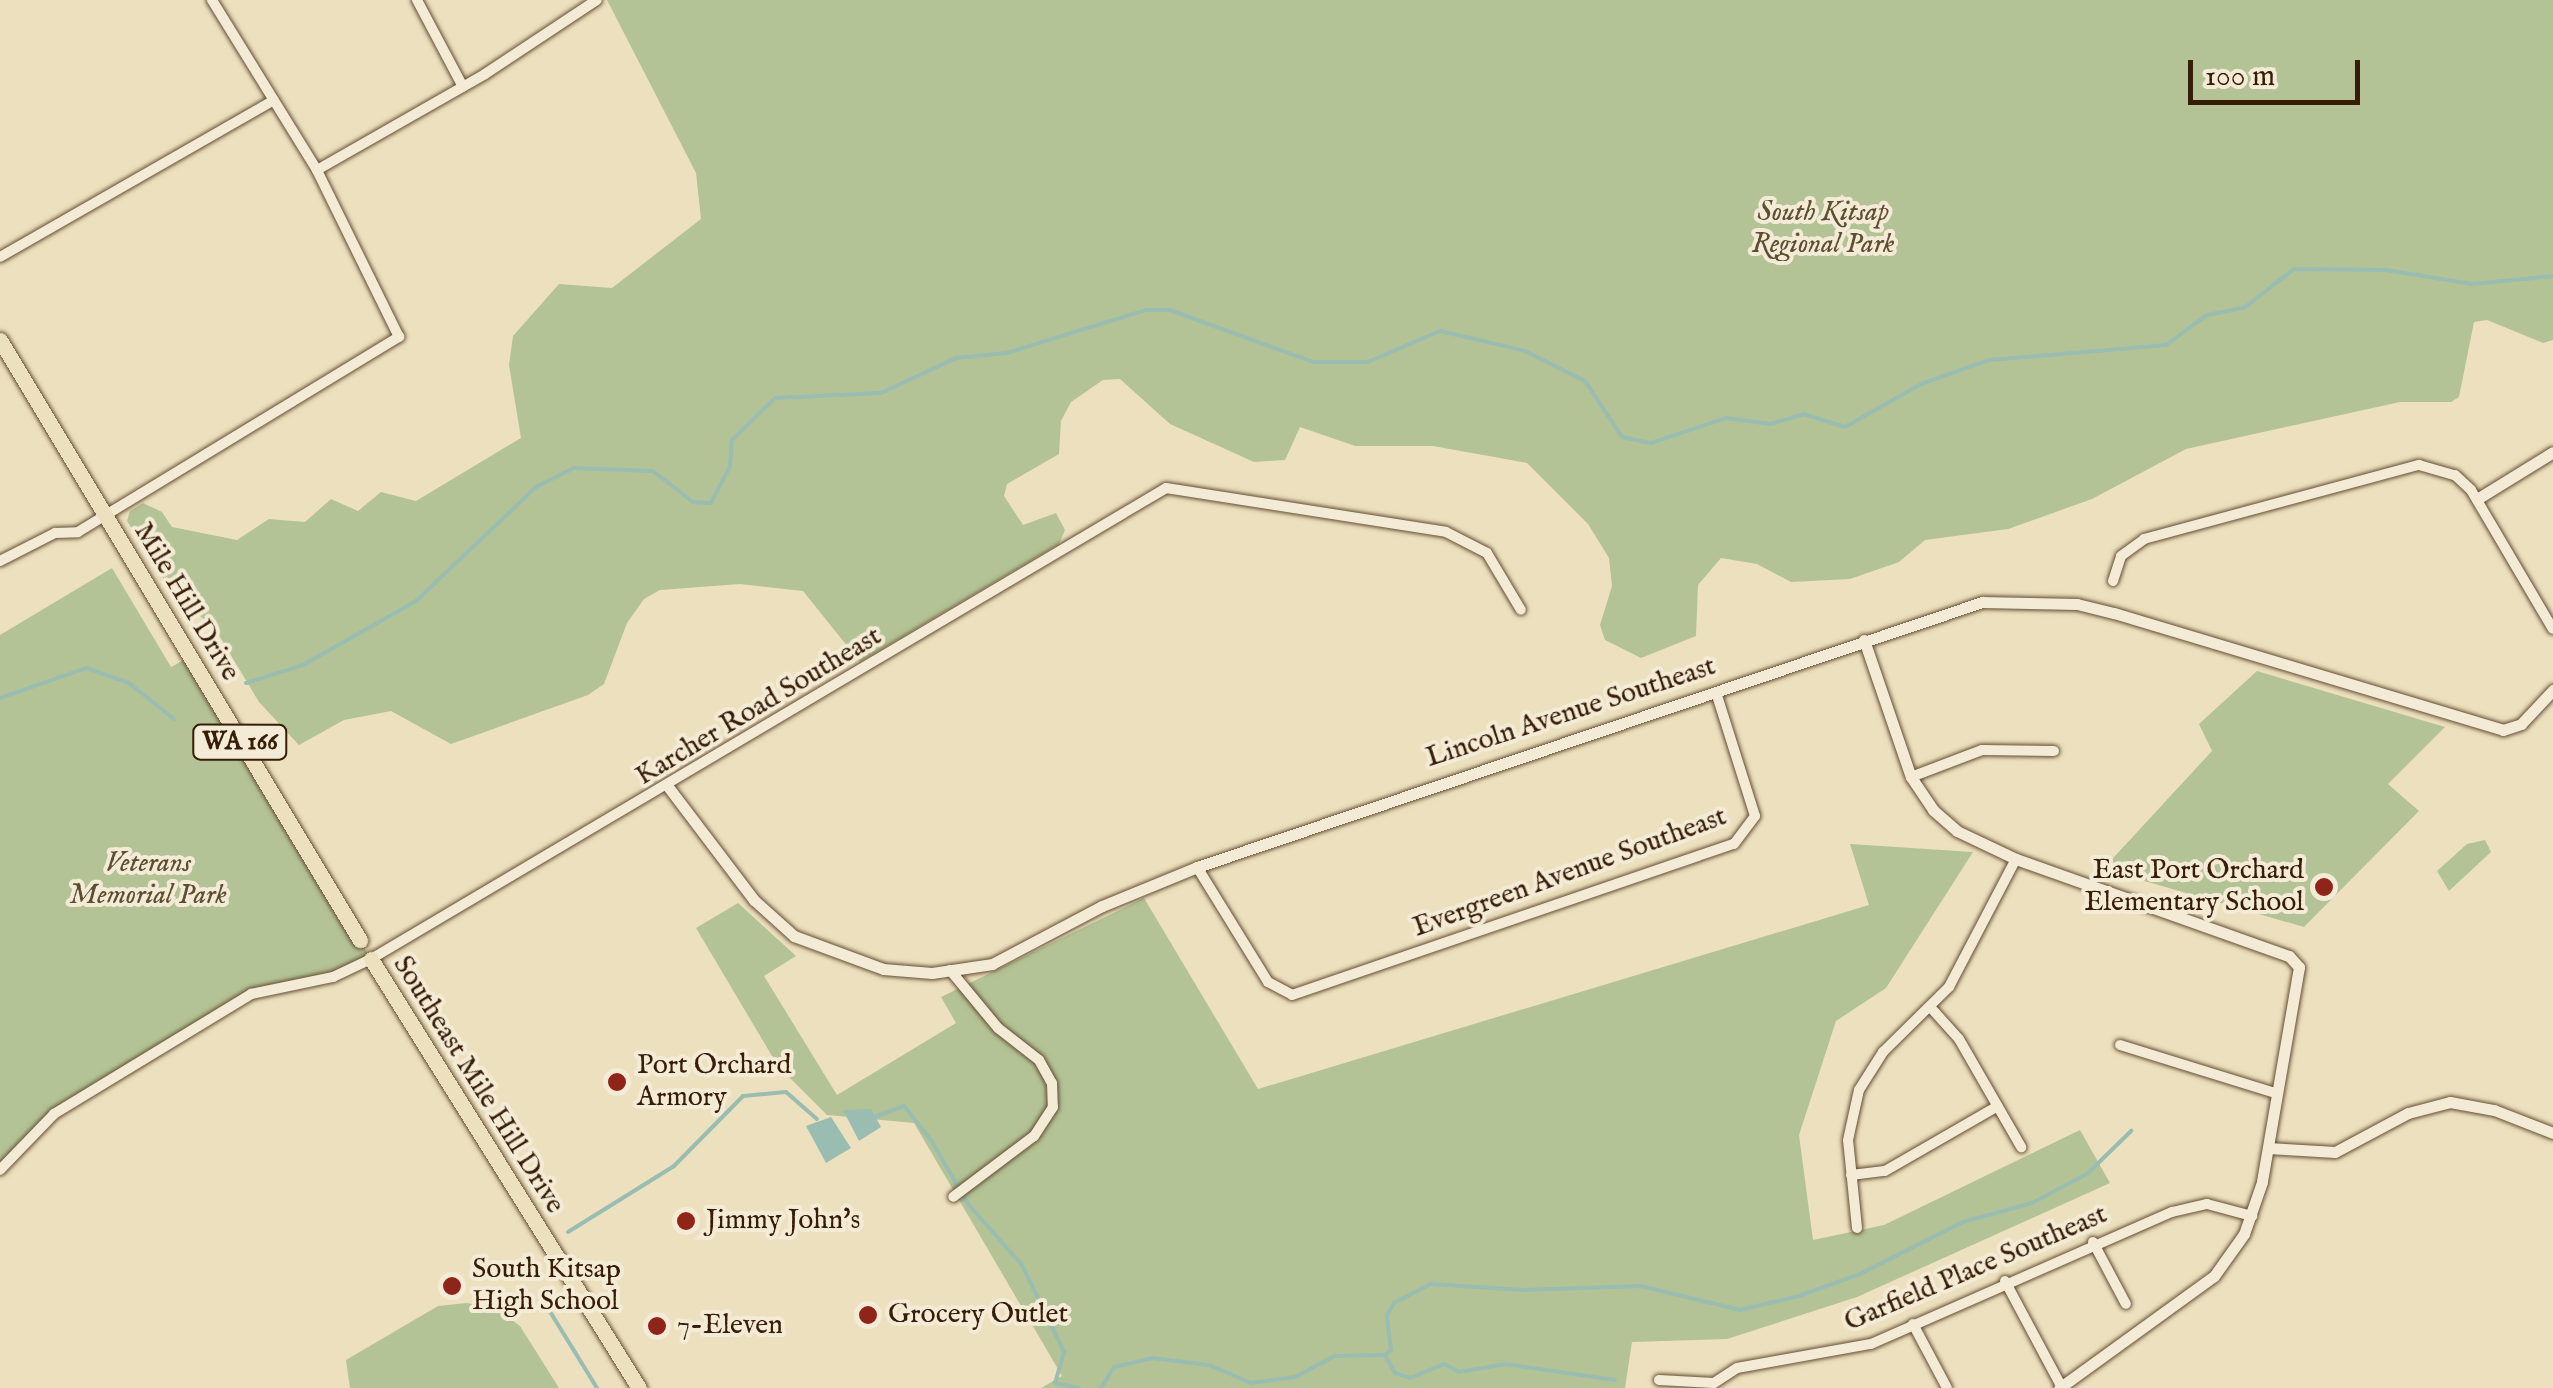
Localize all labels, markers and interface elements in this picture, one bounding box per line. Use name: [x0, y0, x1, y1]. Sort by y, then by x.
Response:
scale bar: [2193, 40, 2366, 102]
text: 100 m: [2205, 58, 2275, 96]
park label: South Kitsap Regional Park: [1752, 196, 1894, 262]
street label: Mile Hill Drive: [126, 517, 246, 687]
street label: Karcher Road Southeast: [630, 620, 888, 794]
street label: Lincoln Avenue Southeast: [1422, 650, 1720, 776]
road number: WA 166: [190, 722, 290, 762]
street label: Evergreen Avenue Southeast: [1409, 801, 1731, 945]
park label: Veterans Memorial Park: [69, 847, 227, 913]
place label: East Port Orchard Elementary School: [2084, 854, 2304, 920]
marker: East Port Orchard Elementary School: [2313, 876, 2335, 898]
street label: Southeast Mile Hill Drive: [385, 950, 571, 1220]
place label: Port Orchard Armory: [637, 1049, 791, 1115]
marker: Port Orchard Armory: [606, 1071, 628, 1093]
street label: Garfield Place Southeast: [1840, 1198, 2112, 1340]
place label: Jimmy John's: [706, 1204, 860, 1238]
marker: Jimmy John's: [675, 1210, 697, 1232]
place label: South Kitsap High School: [472, 1253, 621, 1319]
marker: South Kitsap High School: [441, 1275, 463, 1297]
place label: Grocery Outlet: [888, 1298, 1068, 1332]
marker: Grocery Outlet: [857, 1304, 879, 1326]
place label: 7-Eleven: [677, 1309, 783, 1343]
marker: 7-Eleven: [646, 1315, 668, 1337]

